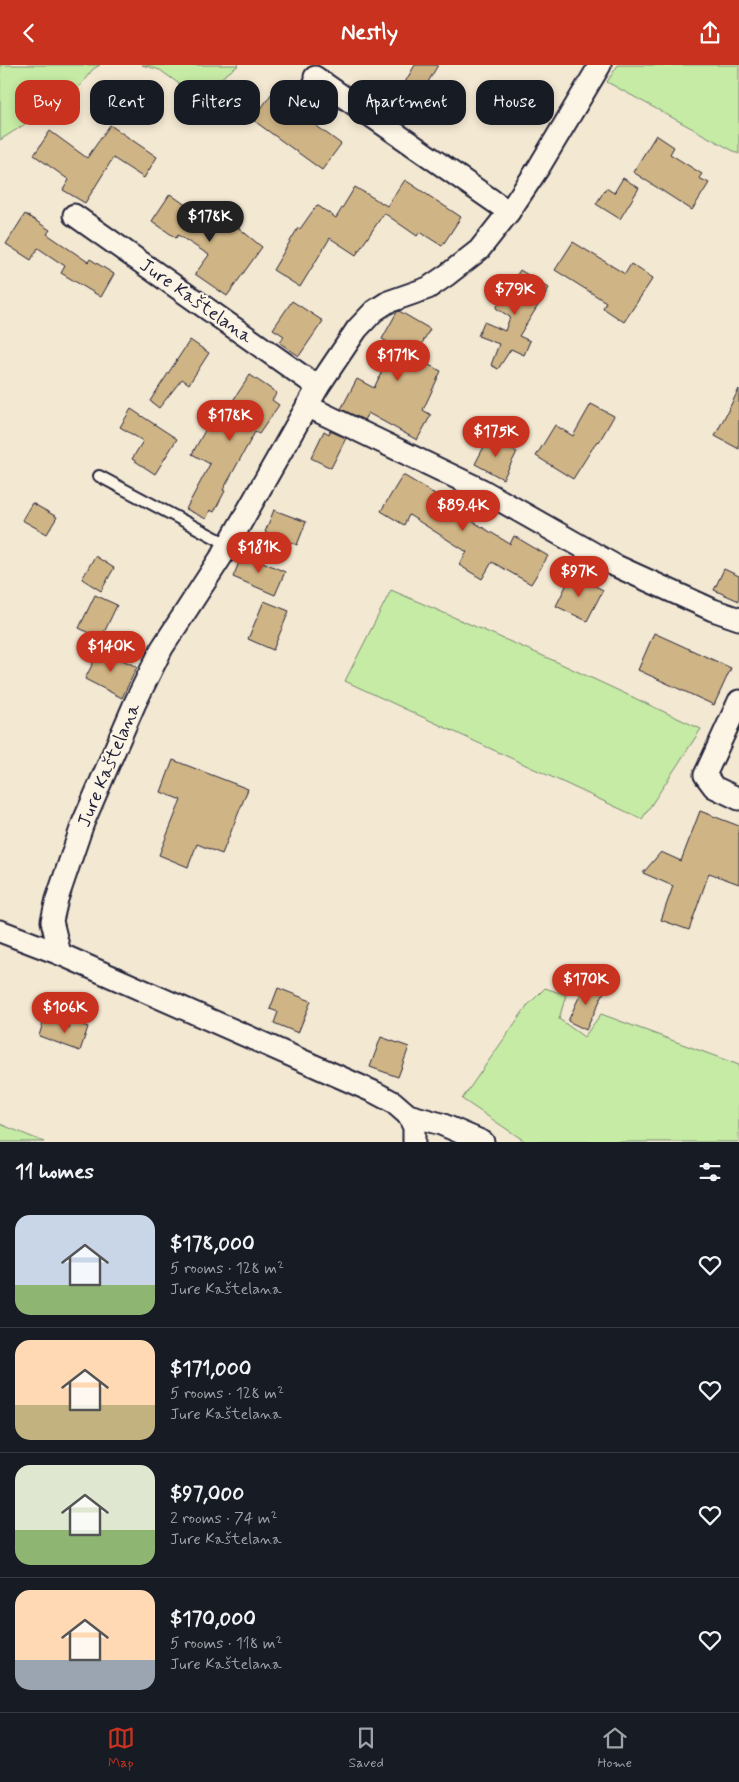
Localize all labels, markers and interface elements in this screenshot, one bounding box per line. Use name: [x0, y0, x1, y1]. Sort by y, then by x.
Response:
icon: back: [15, 19, 43, 47]
text: Nestly: [341, 19, 398, 47]
icon: share: [696, 19, 724, 47]
chip: Buy: [15, 80, 80, 125]
chip: Rent: [90, 80, 164, 125]
chip: Filters: [174, 80, 260, 125]
chip: New: [270, 80, 338, 125]
chip: Apartment: [348, 80, 466, 125]
chip: House: [476, 80, 554, 125]
pin: $178K: [175, 201, 245, 243]
text: $178K: [188, 206, 232, 227]
street label: Jure Kaštelana: [135, 253, 258, 350]
pin: $79K: [485, 273, 545, 316]
text: $79K: [495, 279, 535, 300]
pin: $171K: [363, 339, 433, 382]
text: $171K: [377, 345, 419, 366]
pin: $178K: [195, 399, 265, 442]
text: $178K: [208, 405, 252, 426]
pin: $175K: [461, 415, 531, 458]
text: $175K: [474, 421, 518, 442]
pin: $89.4K: [422, 489, 504, 532]
text: $89.4K: [437, 495, 489, 516]
pin: $181K: [224, 531, 294, 574]
text: $181K: [238, 537, 280, 558]
pin: $97K: [549, 555, 609, 598]
text: $97K: [561, 561, 597, 582]
pin: $140K: [76, 631, 146, 673]
text: $140K: [87, 636, 135, 657]
street label: Jure Kaštelana: [72, 699, 147, 831]
pin: $170K: [551, 963, 621, 1006]
text: $170K: [563, 969, 609, 990]
pin: $106K: [30, 991, 100, 1034]
text: $106K: [43, 997, 87, 1018]
text: 11 homes: [15, 1158, 94, 1186]
icon: filters: [696, 1158, 724, 1186]
text: $178,000: [170, 1230, 255, 1258]
icon: home: [55, 1235, 115, 1295]
icon: heart: [696, 1251, 724, 1279]
text: 5 rooms · 128 m²: [170, 1258, 284, 1279]
text: Jure Kaštelana: [170, 1279, 282, 1300]
text: $171,000: [170, 1355, 251, 1383]
icon: home: [55, 1360, 115, 1420]
icon: heart: [696, 1376, 724, 1404]
text: 5 rooms · 128 m²: [170, 1383, 284, 1404]
text: Jure Kaštelana: [170, 1404, 282, 1425]
text: $97,000: [170, 1480, 244, 1508]
icon: home: [55, 1485, 115, 1545]
icon: heart: [696, 1501, 724, 1529]
text: 2 rooms · 74 m²: [170, 1508, 278, 1529]
text: Jure Kaštelana: [170, 1529, 282, 1550]
text: $170,000: [170, 1605, 256, 1633]
icon: home: [55, 1610, 115, 1670]
icon: heart: [696, 1626, 724, 1654]
text: 5 rooms · 118 m²: [170, 1633, 283, 1654]
text: Jure Kaštelana: [170, 1654, 282, 1675]
tab: Map: [107, 1724, 135, 1772]
tab: Saved: [348, 1724, 384, 1772]
tab: Home: [597, 1724, 632, 1772]

